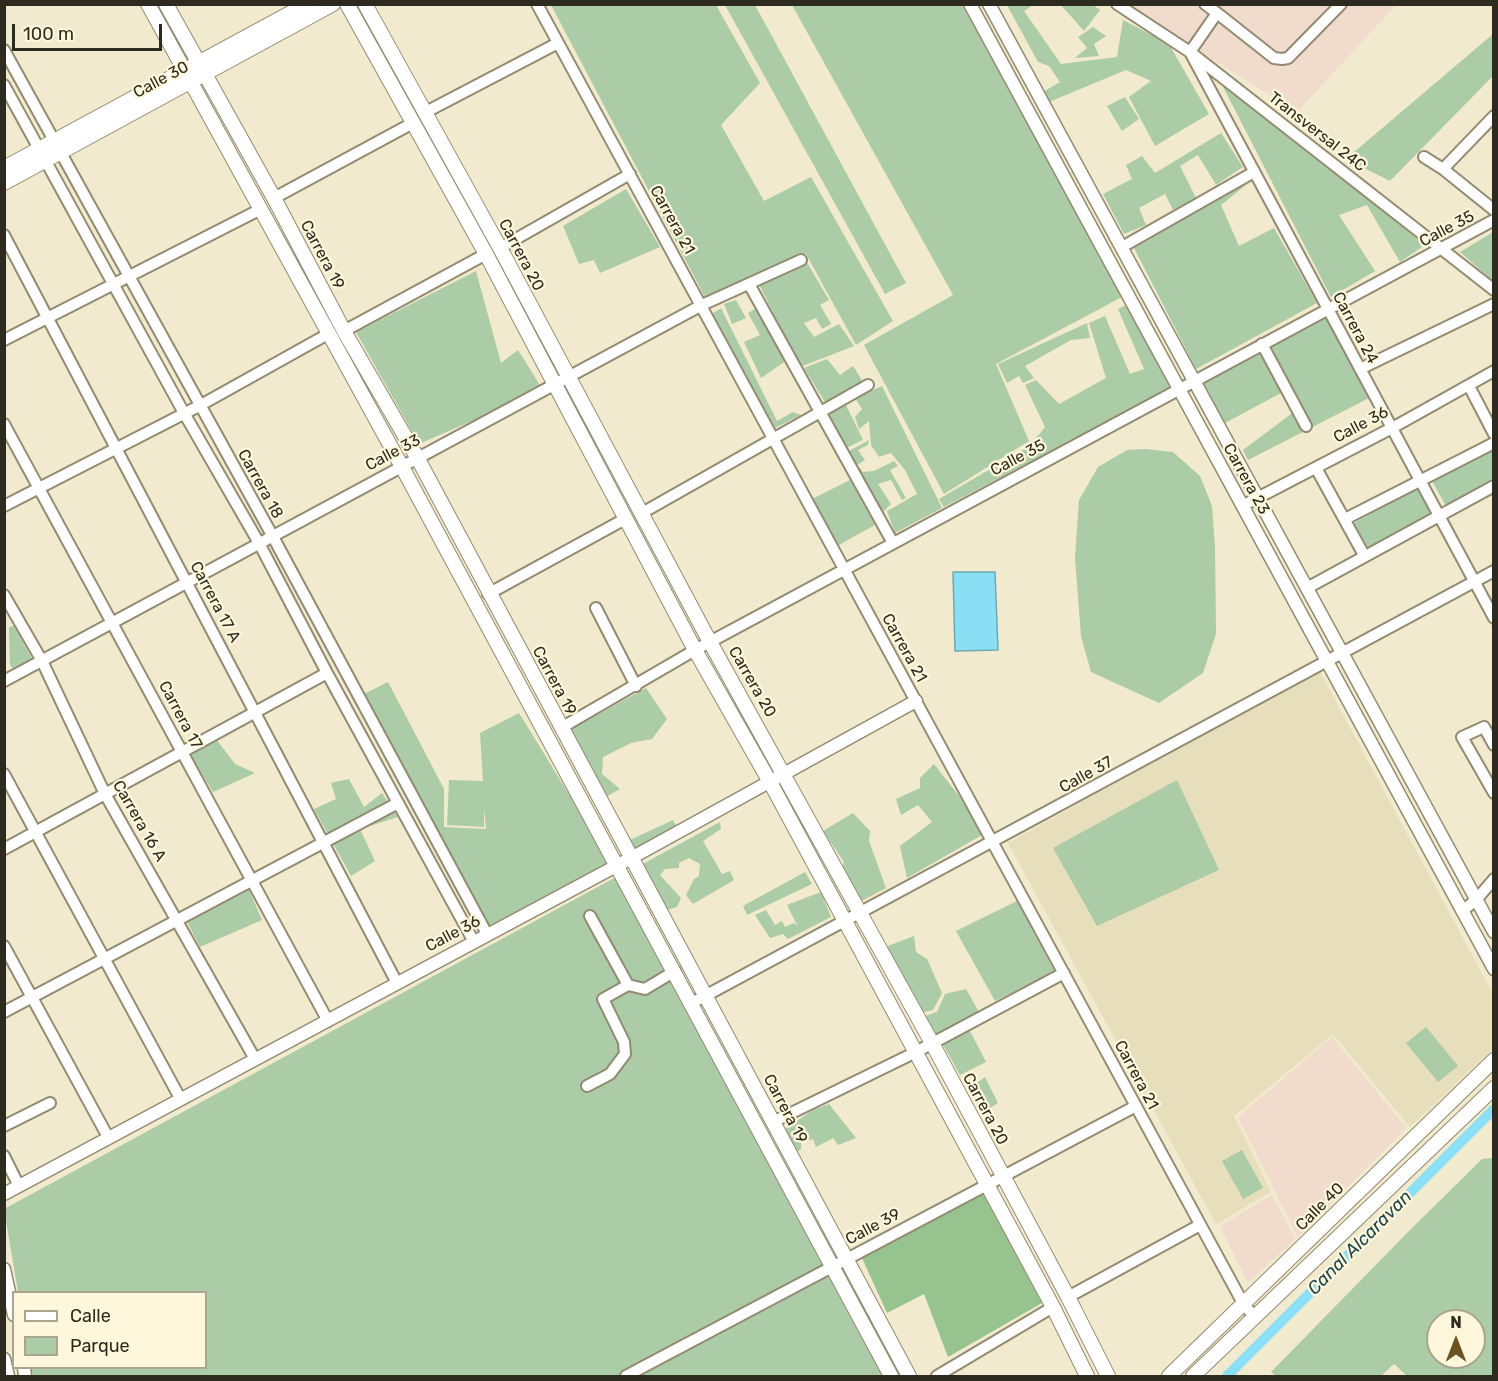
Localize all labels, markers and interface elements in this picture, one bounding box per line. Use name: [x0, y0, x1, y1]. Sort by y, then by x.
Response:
scale bar: [15, 12, 165, 50]
text: 100 m: [23, 23, 74, 45]
street label: Calle 30: [130, 57, 192, 103]
street label: Transversal 24C: [1264, 88, 1370, 176]
street label: Carrera 21: [645, 182, 699, 258]
street label: Calle 35: [1416, 207, 1478, 251]
street label: Carrera 20: [494, 216, 548, 294]
street label: Carrera 19: [296, 217, 348, 293]
street label: Carrera 24: [1328, 289, 1382, 367]
street label: Calle 36: [1330, 403, 1392, 447]
street label: Calle 33: [362, 431, 424, 475]
street label: Calle 35: [987, 436, 1049, 480]
street label: Carrera 23: [1219, 440, 1273, 518]
street label: Carrera 18: [233, 446, 287, 522]
street label: Carrera 17 A: [186, 558, 244, 646]
street label: Carrera 21: [877, 610, 931, 686]
street label: Carrera 19: [528, 643, 580, 719]
street label: Carrera 20: [724, 643, 780, 721]
street label: Carrera 17: [154, 678, 206, 752]
street label: Calle 37: [1056, 753, 1116, 797]
street label: Carrera 16 A: [108, 777, 170, 865]
street label: Calle 36: [422, 912, 484, 956]
street label: Carrera 21: [1110, 1037, 1162, 1113]
street label: Carrera 20: [958, 1070, 1012, 1148]
street label: Carrera 19: [759, 1071, 811, 1147]
street label: Calle 40: [1292, 1179, 1348, 1235]
water label: Canal Alcaravan: [1303, 1186, 1417, 1300]
street label: Calle 39: [842, 1205, 904, 1249]
legend: [12, 1291, 207, 1369]
text: Calle: [70, 1305, 111, 1327]
north arrow: [1426, 1309, 1486, 1369]
text: N: [1450, 1313, 1462, 1332]
text: Parque: [70, 1335, 130, 1357]

